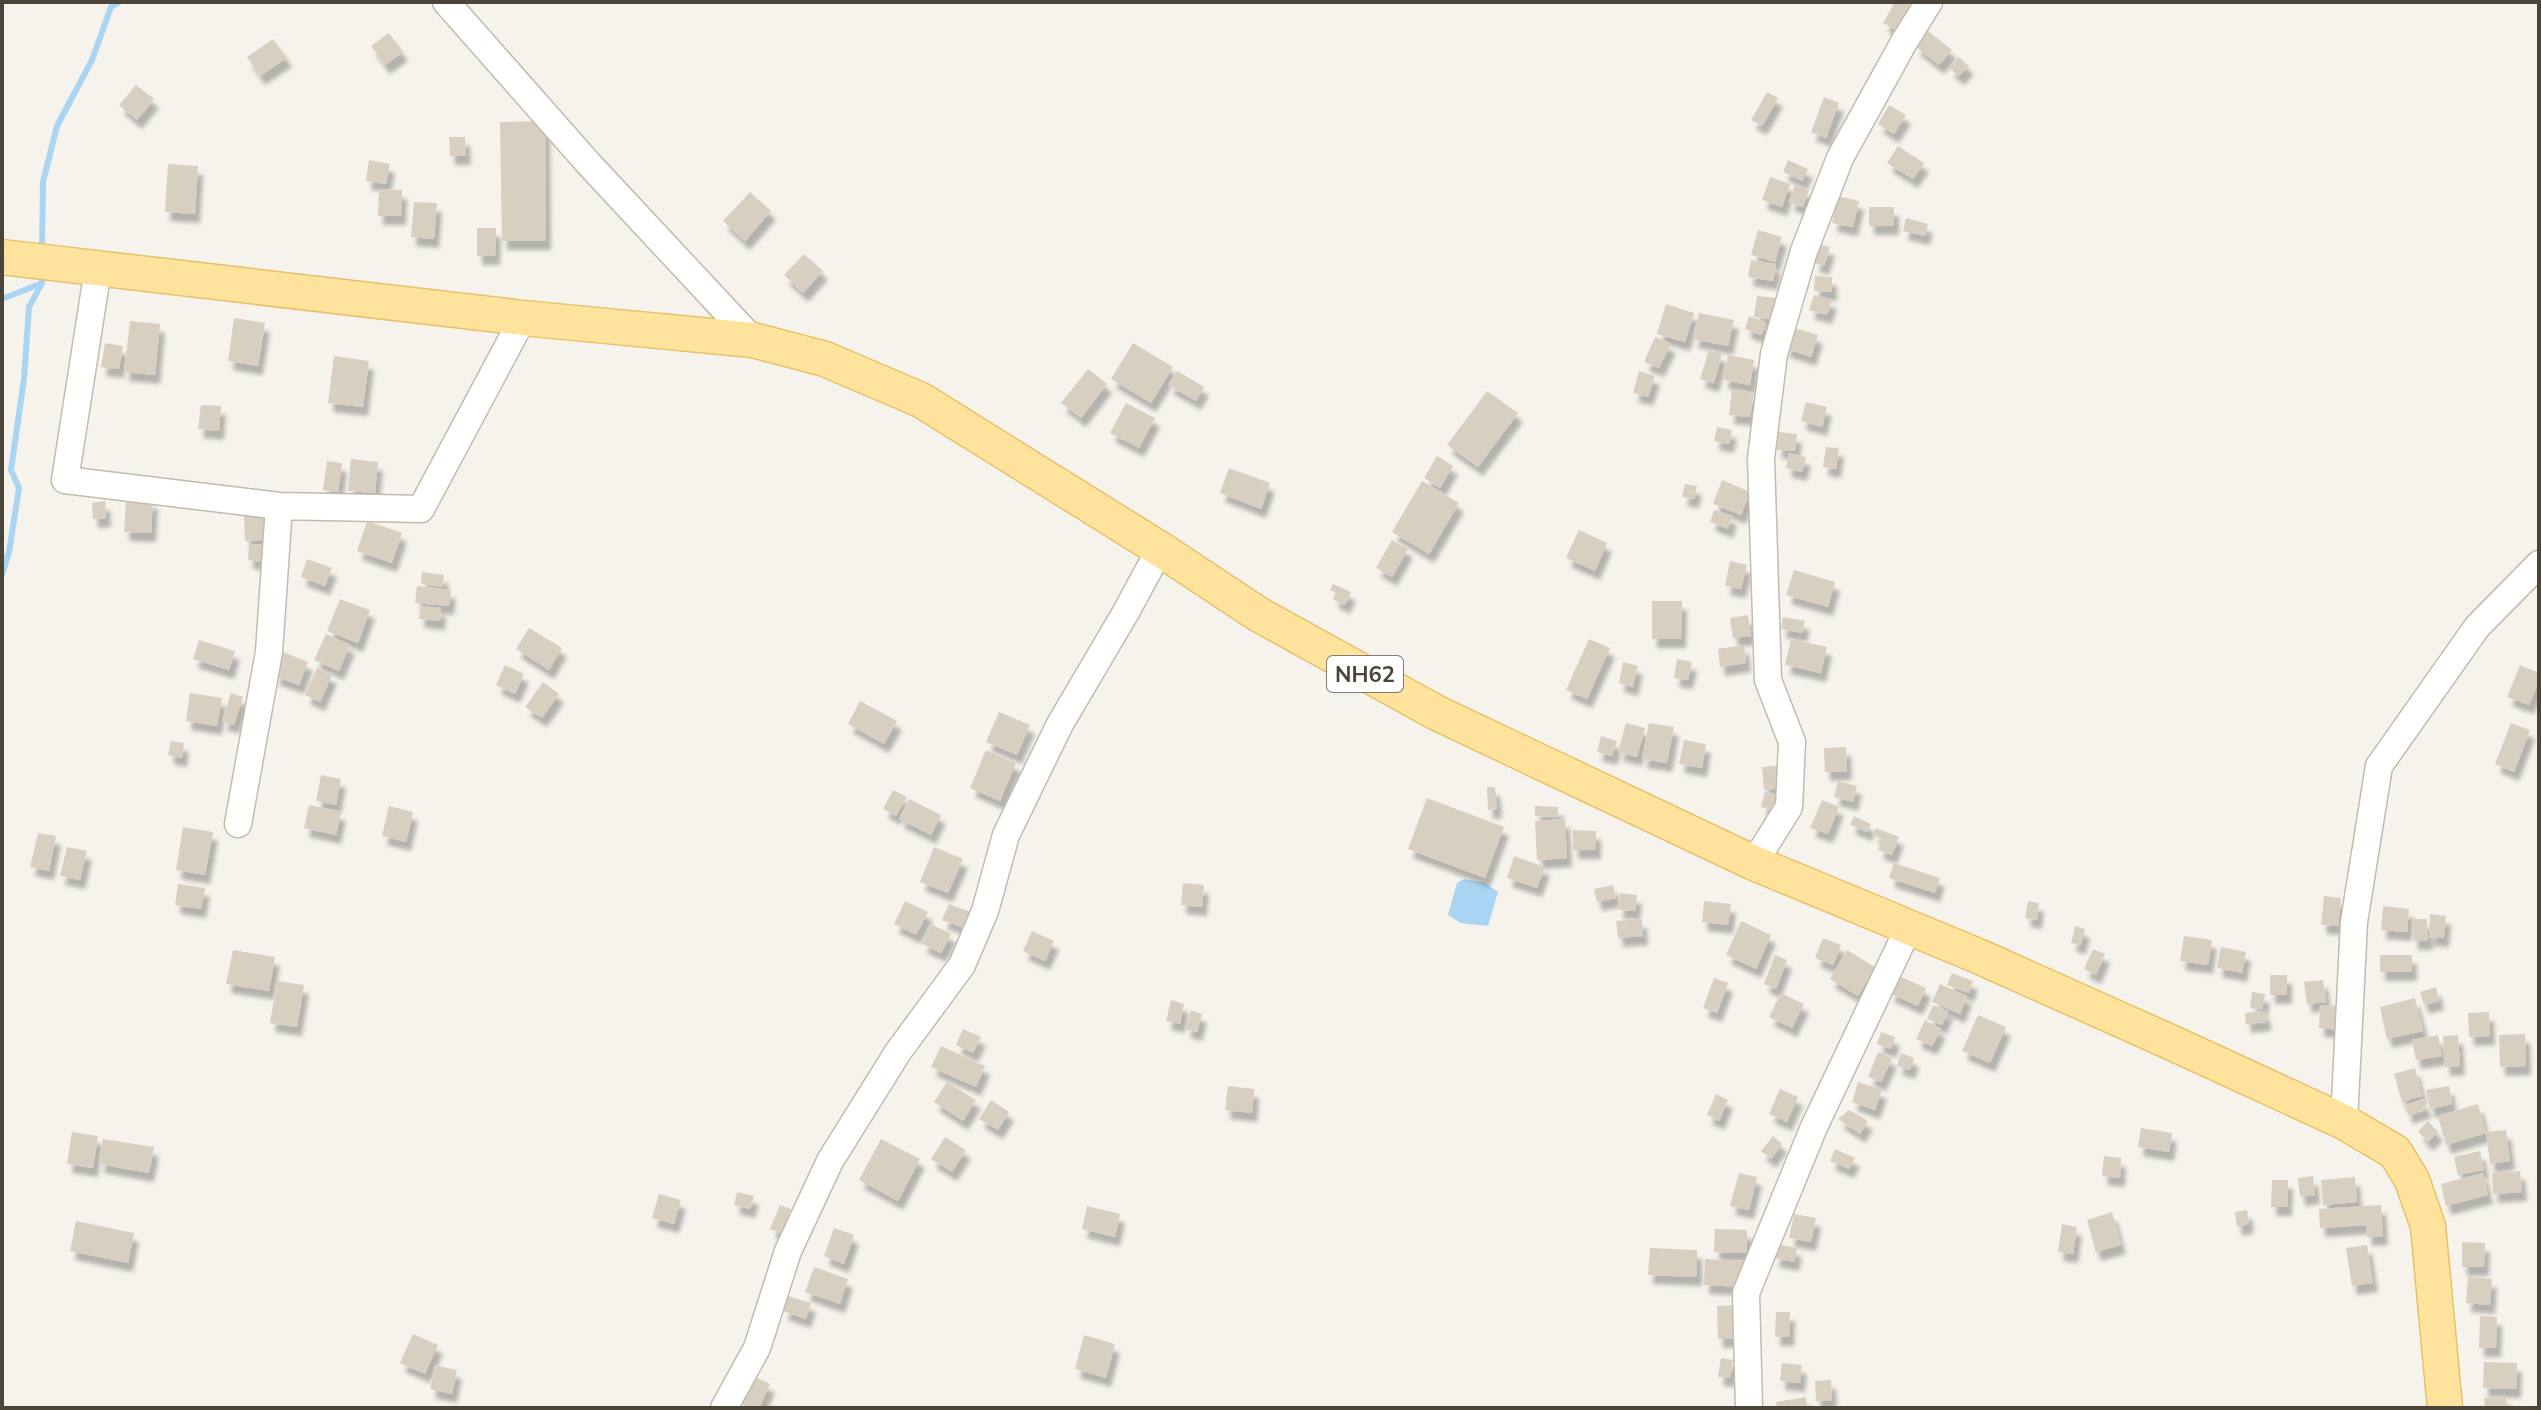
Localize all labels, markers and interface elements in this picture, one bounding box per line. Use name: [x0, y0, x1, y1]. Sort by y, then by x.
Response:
road number: NH62: [1327, 656, 1403, 692]

